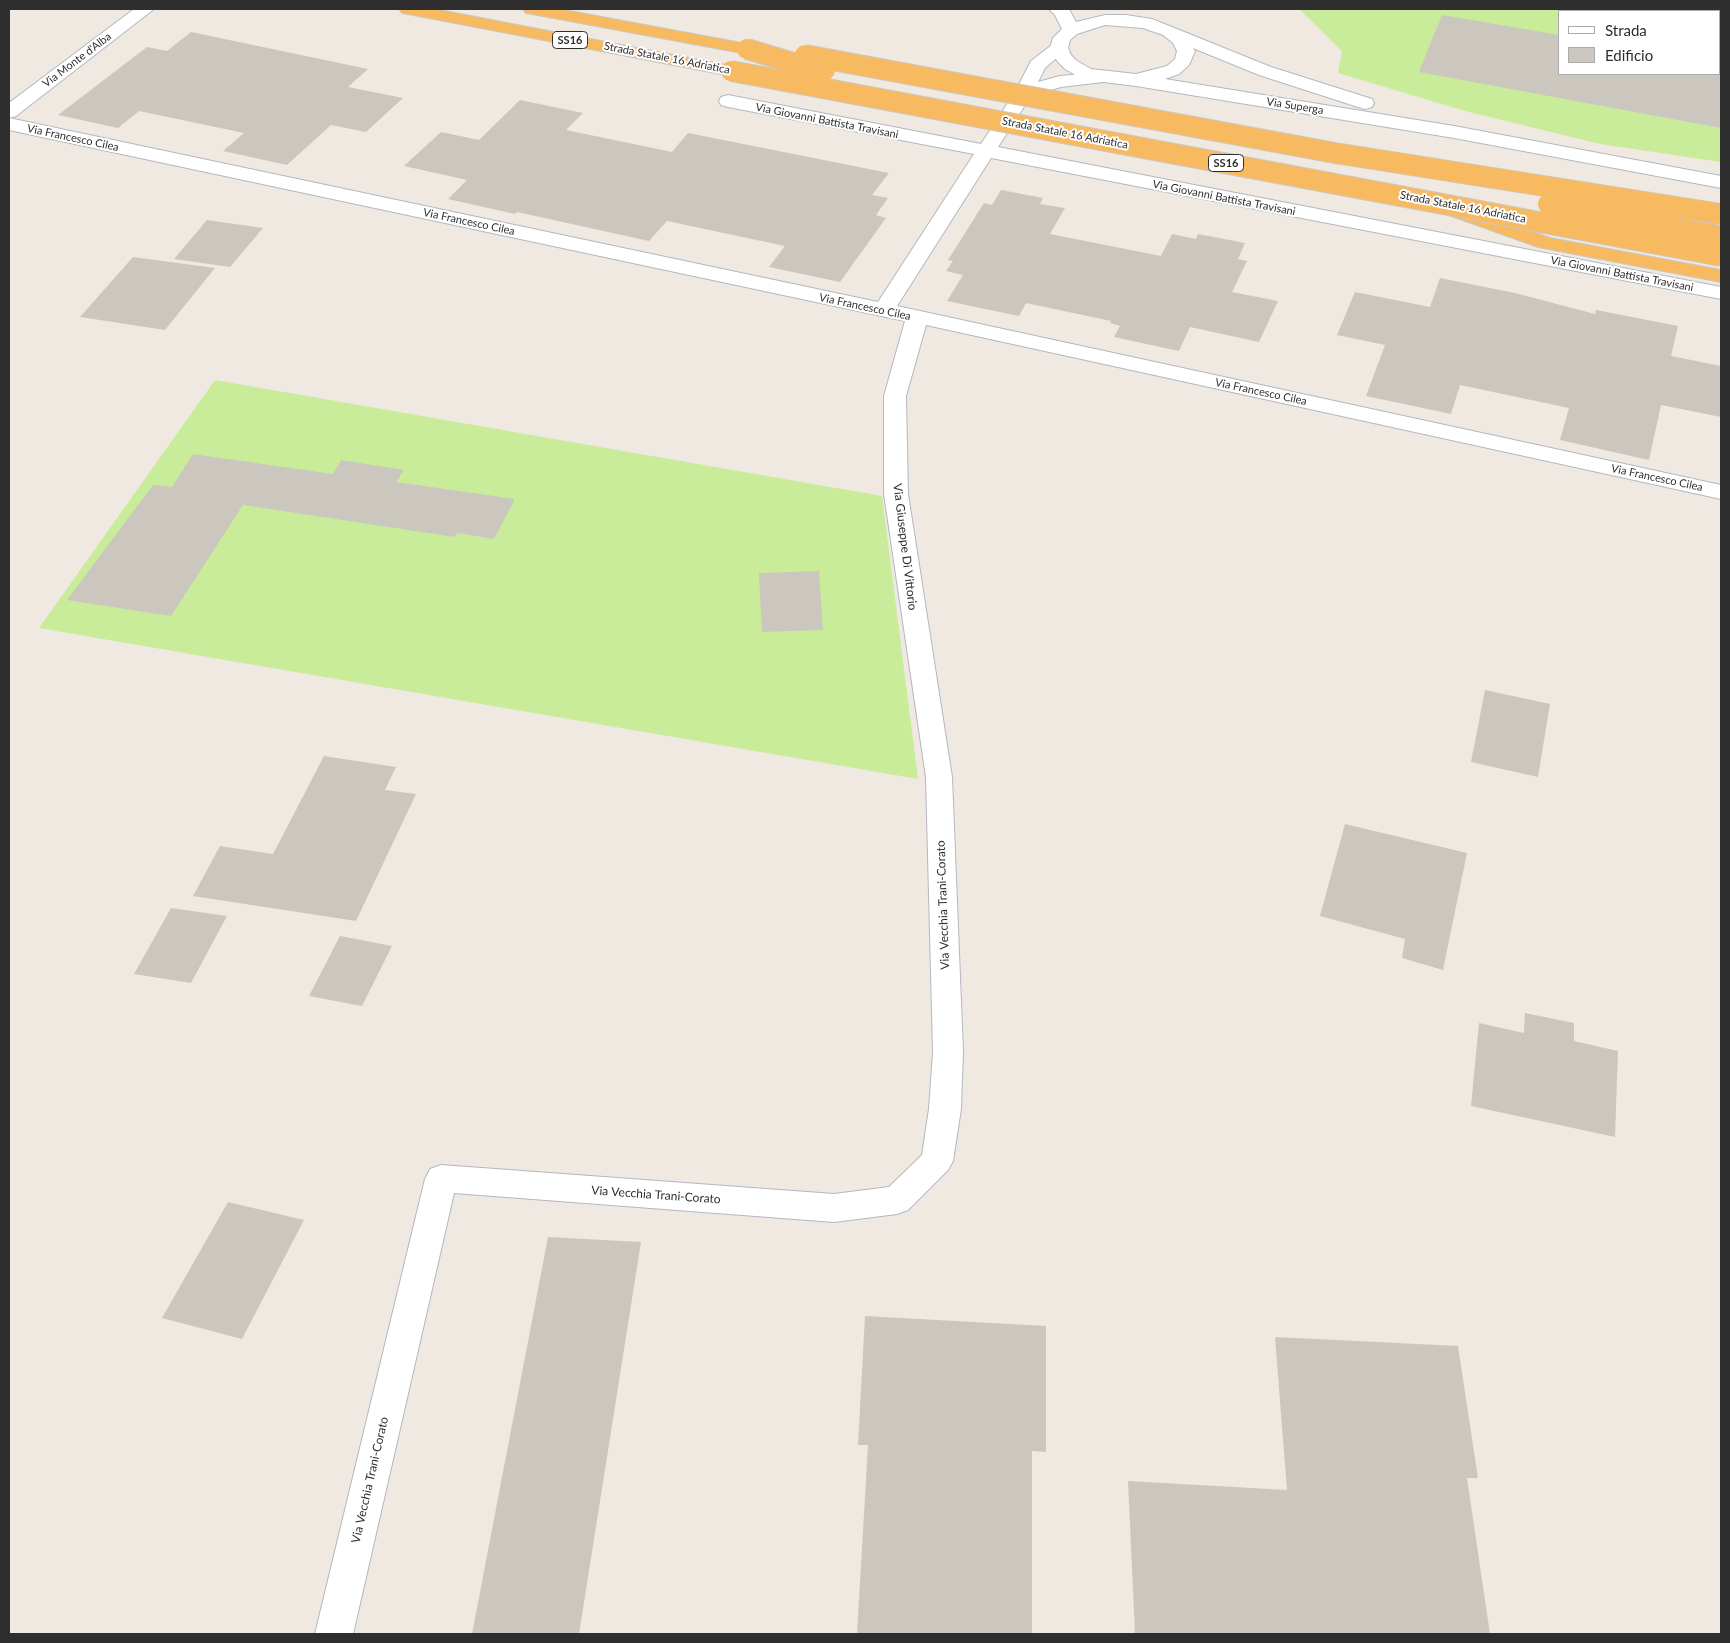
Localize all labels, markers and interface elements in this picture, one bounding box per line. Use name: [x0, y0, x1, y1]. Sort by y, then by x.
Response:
legend: [1558, 10, 1720, 75]
text: Strada: [1605, 21, 1647, 39]
street label: Via Monte d'Alba: [40, 30, 114, 90]
road number: SS16: [552, 32, 588, 48]
street label: Strada Statale 16 Adriatica: [603, 39, 731, 77]
text: Edificio: [1605, 46, 1653, 64]
street label: Via Superga: [1266, 95, 1324, 117]
street label: Via Giovanni Battista Travisani: [754, 101, 900, 141]
street label: Strada Statale 16 Adriatica: [1001, 114, 1129, 152]
street label: Via Francesco Cilea: [26, 122, 120, 154]
road number: SS16: [1208, 154, 1244, 172]
street label: Via Giovanni Battista Travisani: [1151, 178, 1297, 218]
street label: Strada Statale 16 Adriatica: [1399, 188, 1527, 226]
street label: Via Francesco Cilea: [422, 206, 516, 238]
street label: Via Giovanni Battista Travisani: [1549, 254, 1695, 294]
street label: Via Francesco Cilea: [818, 291, 912, 323]
street label: Via Francesco Cilea: [1214, 376, 1308, 408]
street label: Via Francesco Cilea: [1610, 462, 1704, 494]
street label: Via Giuseppe Di Vittorio: [890, 483, 920, 611]
street label: Via Vecchia Trani-Corato: [934, 840, 952, 970]
street label: Via Vecchia Trani-Corato: [591, 1183, 721, 1207]
street label: Via Vecchia Trani-Corato: [348, 1415, 392, 1545]

